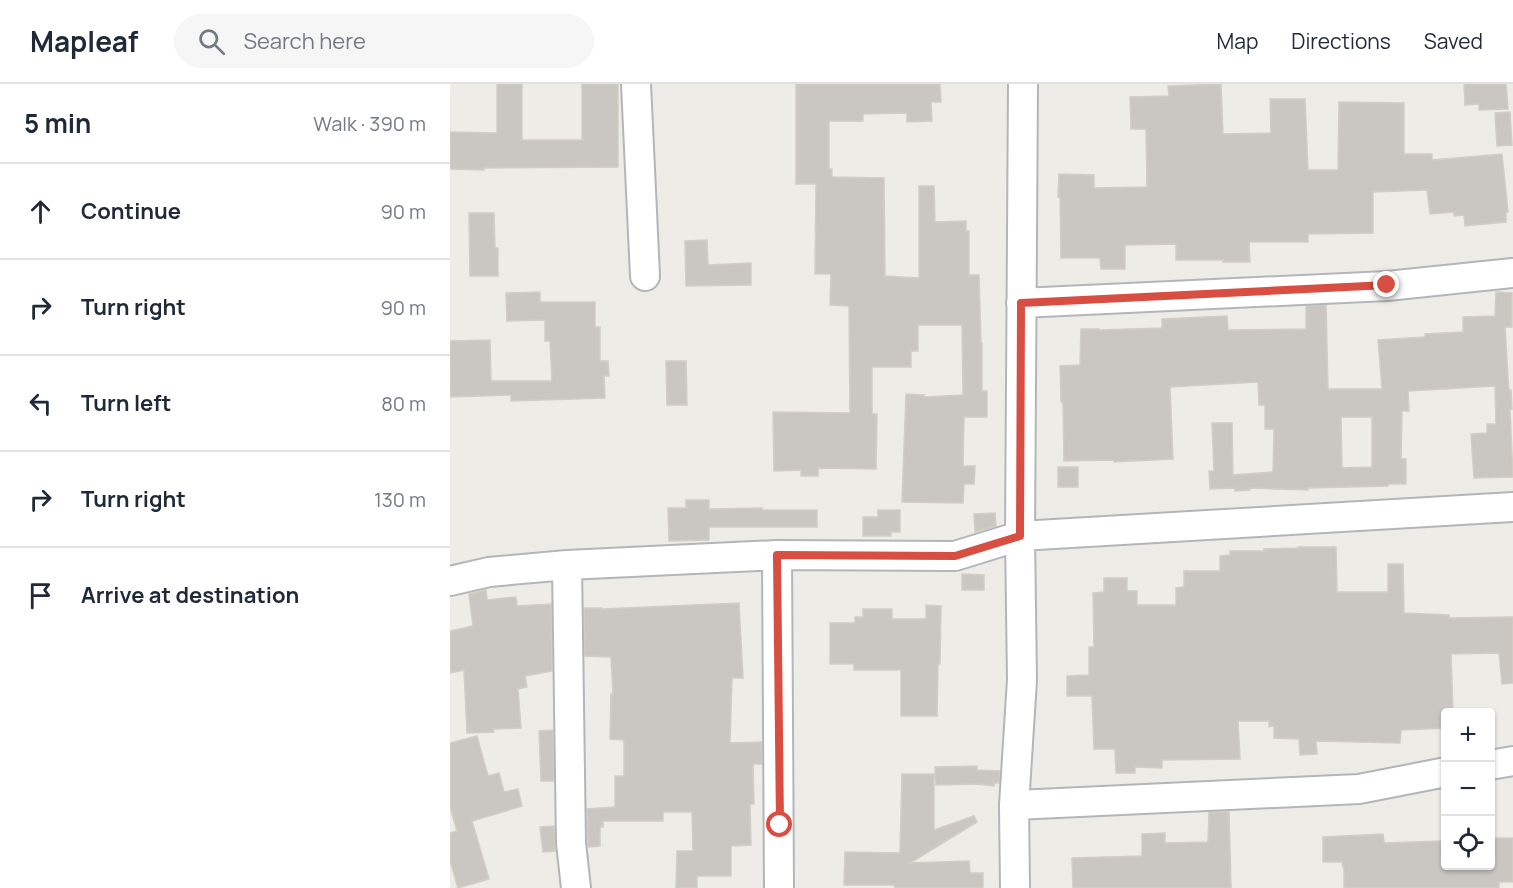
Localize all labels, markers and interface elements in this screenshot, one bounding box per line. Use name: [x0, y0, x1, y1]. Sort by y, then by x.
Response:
search box: [174, 14, 594, 68]
text: Mapleaf: [30, 22, 138, 60]
icon: search: [195, 25, 228, 58]
text: Search here: [243, 26, 366, 56]
text: Map: [1217, 27, 1258, 55]
text: Directions: [1291, 27, 1391, 55]
text: Saved: [1424, 27, 1483, 55]
text: 5 min: [24, 105, 91, 141]
text: Walk · 390 m: [313, 110, 426, 137]
icon: ahead: [24, 195, 57, 228]
text: Continue: [81, 196, 181, 226]
text: 90 m: [380, 198, 426, 225]
route end: [1373, 271, 1399, 297]
icon: right: [24, 291, 57, 324]
text: Turn right: [81, 292, 186, 322]
text: 90 m: [380, 294, 426, 321]
icon: left: [24, 387, 57, 420]
text: Turn left: [81, 388, 171, 418]
text: 80 m: [381, 390, 426, 417]
icon: right: [24, 483, 57, 516]
text: Turn right: [81, 484, 186, 514]
text: 130 m: [374, 486, 426, 513]
icon: arrive: [24, 579, 57, 612]
text: Arrive at destination: [81, 580, 299, 610]
map controls: [1441, 708, 1495, 870]
button: +: [1441, 708, 1495, 762]
button: −: [1441, 762, 1495, 816]
route start: [766, 811, 792, 837]
button: locate: [1441, 816, 1495, 870]

